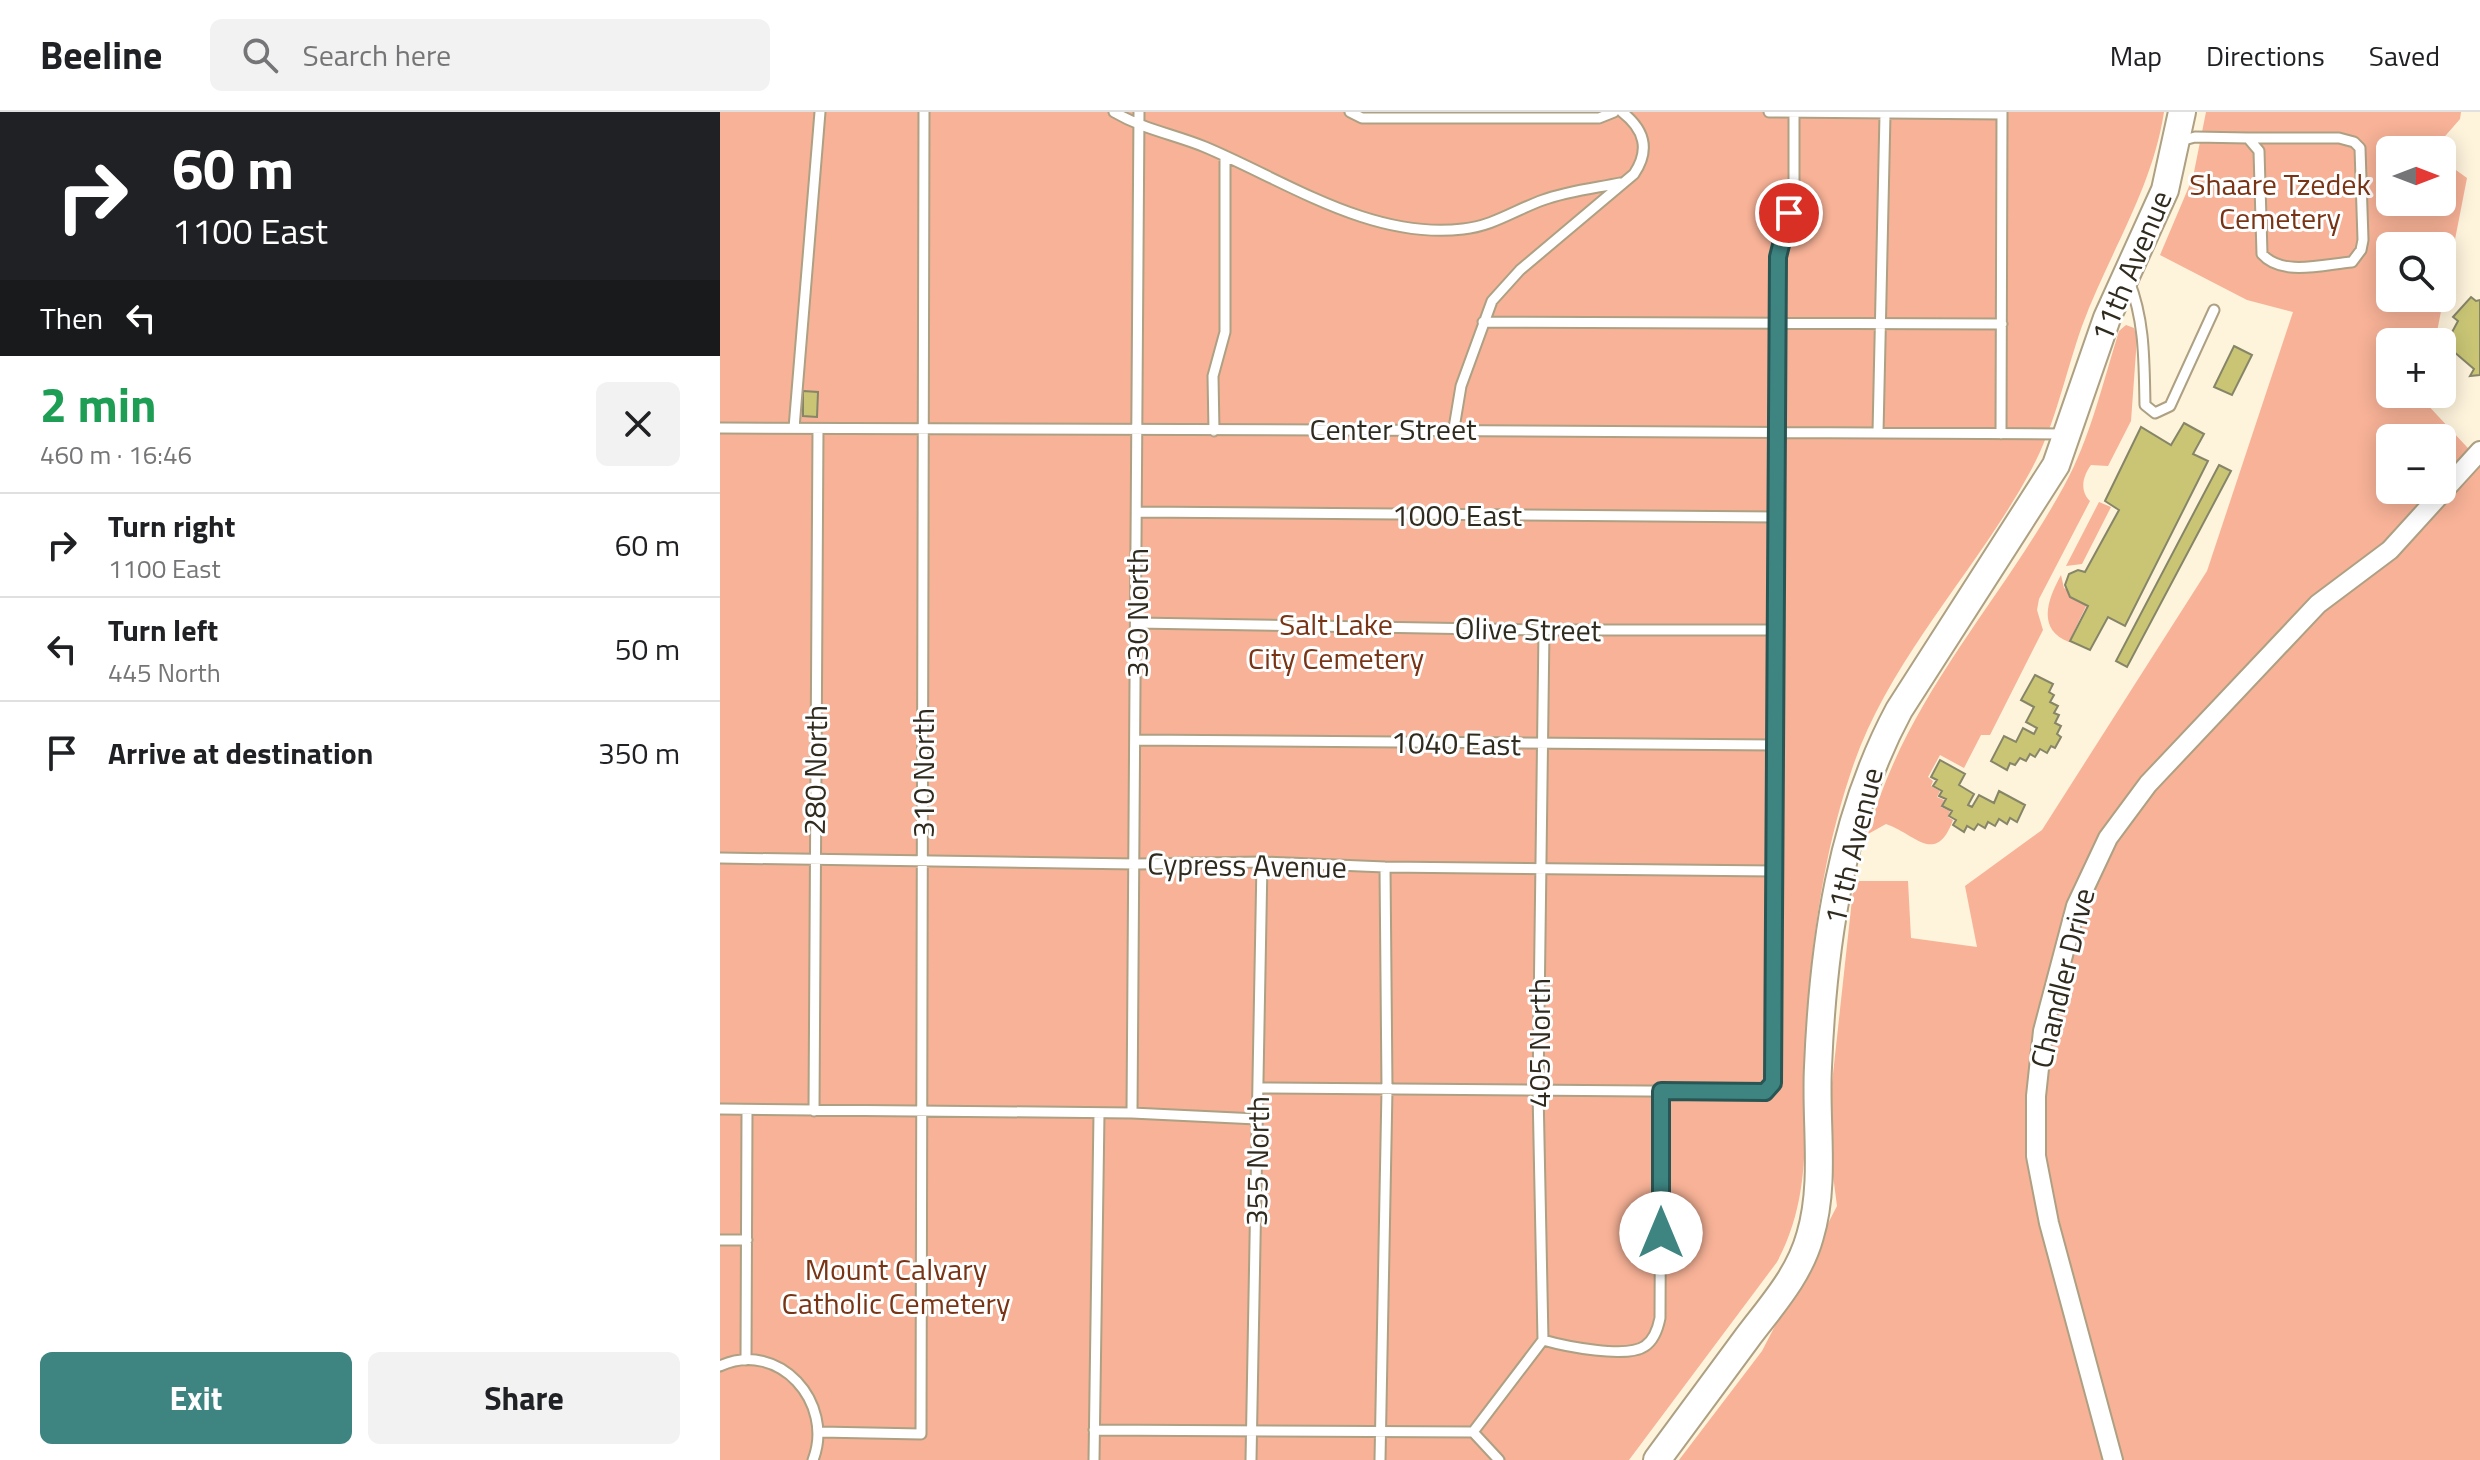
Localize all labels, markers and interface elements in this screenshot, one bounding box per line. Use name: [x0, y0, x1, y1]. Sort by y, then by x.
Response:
search box: [210, 19, 770, 91]
text: Beeline: [40, 26, 162, 84]
text: Search here: [302, 32, 451, 78]
icon: search: [238, 33, 282, 77]
text: Map: [2110, 34, 2162, 77]
text: Directions: [2206, 34, 2325, 77]
text: Saved: [2369, 34, 2440, 77]
text: 60 m: [172, 126, 294, 211]
north arrow: [2376, 136, 2456, 216]
map controls: [2376, 136, 2456, 504]
icon: right: [40, 144, 144, 248]
park label: Shaare Tzedek Cemetery: [2189, 161, 2371, 241]
pin: [1755, 179, 1823, 247]
street label: 11th Avenue: [2078, 183, 2184, 349]
icon: arrive: [1767, 191, 1811, 235]
text: 1100 East: [172, 203, 328, 258]
button: search: [2376, 232, 2456, 312]
text: Then: [40, 295, 103, 341]
icon: left: [119, 296, 163, 340]
button: +: [2376, 328, 2456, 408]
text: 2 min: [40, 368, 157, 441]
button: close: [596, 382, 680, 466]
street label: Center Street: [1309, 406, 1477, 452]
button: −: [2376, 424, 2456, 504]
text: 460 m · 16:46: [40, 435, 192, 474]
street label: 1000 East: [1392, 492, 1522, 538]
text: Turn right: [108, 503, 236, 549]
text: 60 m: [615, 522, 680, 568]
icon: right: [40, 523, 84, 567]
street label: 330 North: [1114, 548, 1160, 678]
text: 1100 East: [108, 549, 221, 588]
park label: Salt Lake City Cemetery: [1248, 601, 1424, 681]
street label: Olive Street: [1454, 605, 1602, 653]
text: Turn left: [108, 607, 218, 653]
text: 50 m: [615, 626, 680, 672]
icon: left: [40, 627, 84, 671]
text: 445 North: [108, 653, 221, 692]
street label: 280 North: [791, 705, 839, 835]
street label: 310 North: [900, 708, 946, 838]
street label: 1040 East: [1391, 719, 1522, 767]
text: Arrive at destination: [108, 730, 373, 776]
text: 350 m: [598, 730, 680, 776]
icon: arrive: [40, 731, 84, 775]
street label: 11th Avenue: [1811, 762, 1895, 930]
street label: Cypress Avenue: [1147, 840, 1347, 890]
street label: Chandler Drive: [2017, 883, 2107, 1073]
street label: 405 North: [1516, 978, 1562, 1108]
street label: 355 North: [1233, 1096, 1281, 1226]
position arrow: [1619, 1191, 1703, 1275]
park label: Mount Calvary Catholic Cemetery: [782, 1246, 1010, 1326]
button: Exit: [40, 1352, 352, 1444]
button: Share: [368, 1352, 680, 1444]

